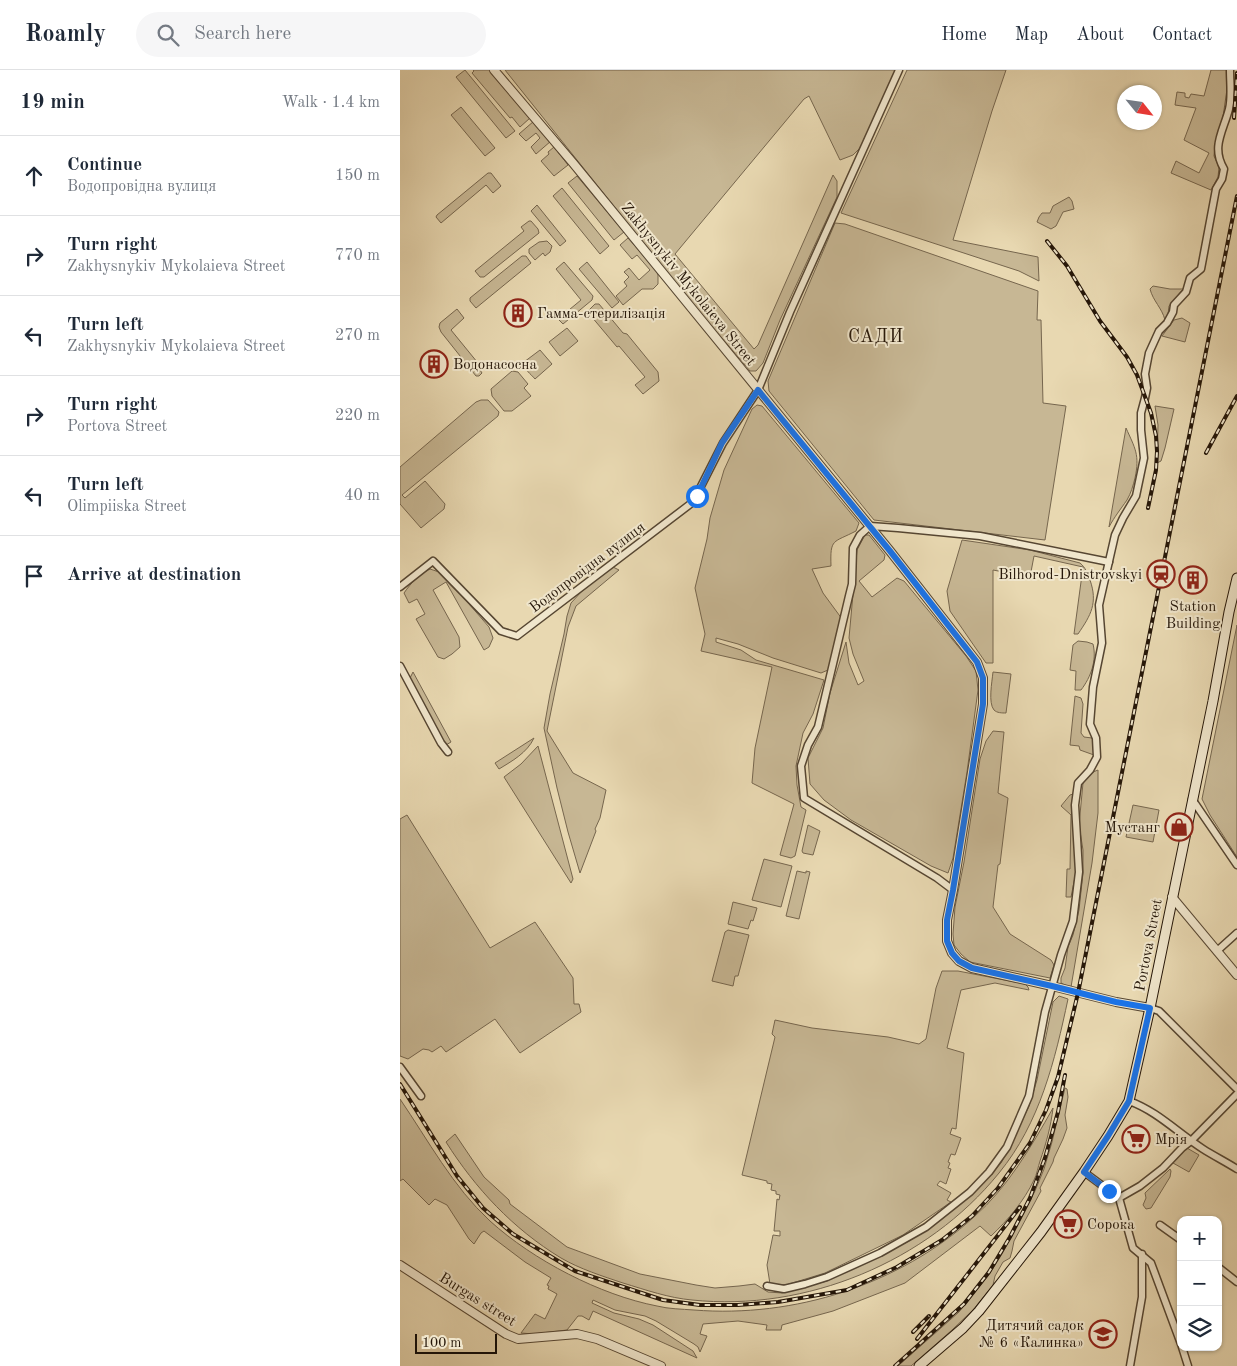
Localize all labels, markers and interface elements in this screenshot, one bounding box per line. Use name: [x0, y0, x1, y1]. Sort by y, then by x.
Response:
search box: [136, 12, 486, 57]
icon: search: [154, 21, 182, 49]
text: Roamly: [25, 23, 106, 47]
text: Search here: [194, 25, 291, 44]
text: Home: [941, 26, 987, 44]
text: Map: [1015, 26, 1048, 44]
text: About: [1076, 26, 1124, 44]
text: Contact: [1152, 26, 1212, 44]
north arrow: [1117, 85, 1162, 130]
text: 19 min: [20, 92, 85, 113]
text: Walk · 1.4 km: [282, 95, 380, 111]
text: Continue: [67, 156, 142, 175]
icon: ahead: [20, 162, 48, 190]
text: 150 m: [335, 168, 380, 184]
text: Водопровідна вулиця: [67, 179, 216, 195]
street label: Zakhysnykiv Mykolaieva Street: [618, 201, 758, 369]
text: Turn right: [67, 236, 157, 255]
icon: right: [20, 242, 48, 270]
text: 770 m: [335, 248, 380, 264]
text: Zakhysnykiv Mykolaieva Street: [67, 259, 285, 275]
building icon: Гамма-стерилізація: [503, 298, 533, 328]
place label: Гамма-стерилізація: [537, 307, 666, 322]
text: Turn left: [67, 316, 144, 335]
icon: left: [20, 322, 48, 350]
text: 270 m: [335, 328, 380, 344]
district label: САДИ: [848, 328, 904, 346]
text: Zakhysnykiv Mykolaieva Street: [67, 339, 285, 355]
building icon: Водонасосна: [419, 349, 449, 379]
place label: Водонасосна: [453, 358, 538, 373]
text: Turn right: [67, 396, 157, 415]
icon: right: [20, 402, 48, 430]
text: 220 m: [335, 408, 380, 424]
text: Portova Street: [67, 419, 167, 435]
text: Turn left: [67, 476, 144, 495]
icon: left: [20, 482, 48, 510]
route start: [686, 485, 709, 508]
text: 40 m: [344, 488, 380, 504]
text: Olimpiiska Street: [67, 499, 187, 515]
street label: Водопровідна вулиця: [527, 520, 648, 616]
station icon: Bilhorod-Dnistrovskyi: [1146, 559, 1176, 589]
icon: arrive: [20, 562, 48, 590]
building icon: Station Building: [1178, 565, 1208, 595]
text: Arrive at destination: [67, 566, 241, 585]
place label: Bilhorod-Dnistrovskyi: [998, 568, 1142, 583]
place label: Station Building: [1166, 600, 1220, 632]
shop icon: Мустанг: [1164, 812, 1194, 842]
place label: Мустанг: [1104, 821, 1160, 836]
street label: Portova Street: [1133, 898, 1166, 993]
supermarket icon: Мрія: [1121, 1124, 1151, 1154]
place label: Мрія: [1155, 1133, 1187, 1148]
route end: [1098, 1180, 1121, 1203]
supermarket icon: Сорока: [1053, 1209, 1083, 1239]
map controls: [1177, 1216, 1222, 1351]
button: +: [1177, 1216, 1222, 1261]
place label: Сорока: [1087, 1218, 1135, 1233]
button: −: [1177, 1261, 1222, 1306]
street label: Burgas street: [436, 1271, 518, 1330]
button: layers: [1177, 1306, 1222, 1351]
place label: Дитячий садок № 6 «Калинка»: [979, 1319, 1084, 1351]
school or university icon: Дитячий садок № 6 «Калинка»: [1088, 1319, 1118, 1349]
scale bar: [415, 1331, 498, 1354]
text: 100 m: [422, 1336, 461, 1350]

